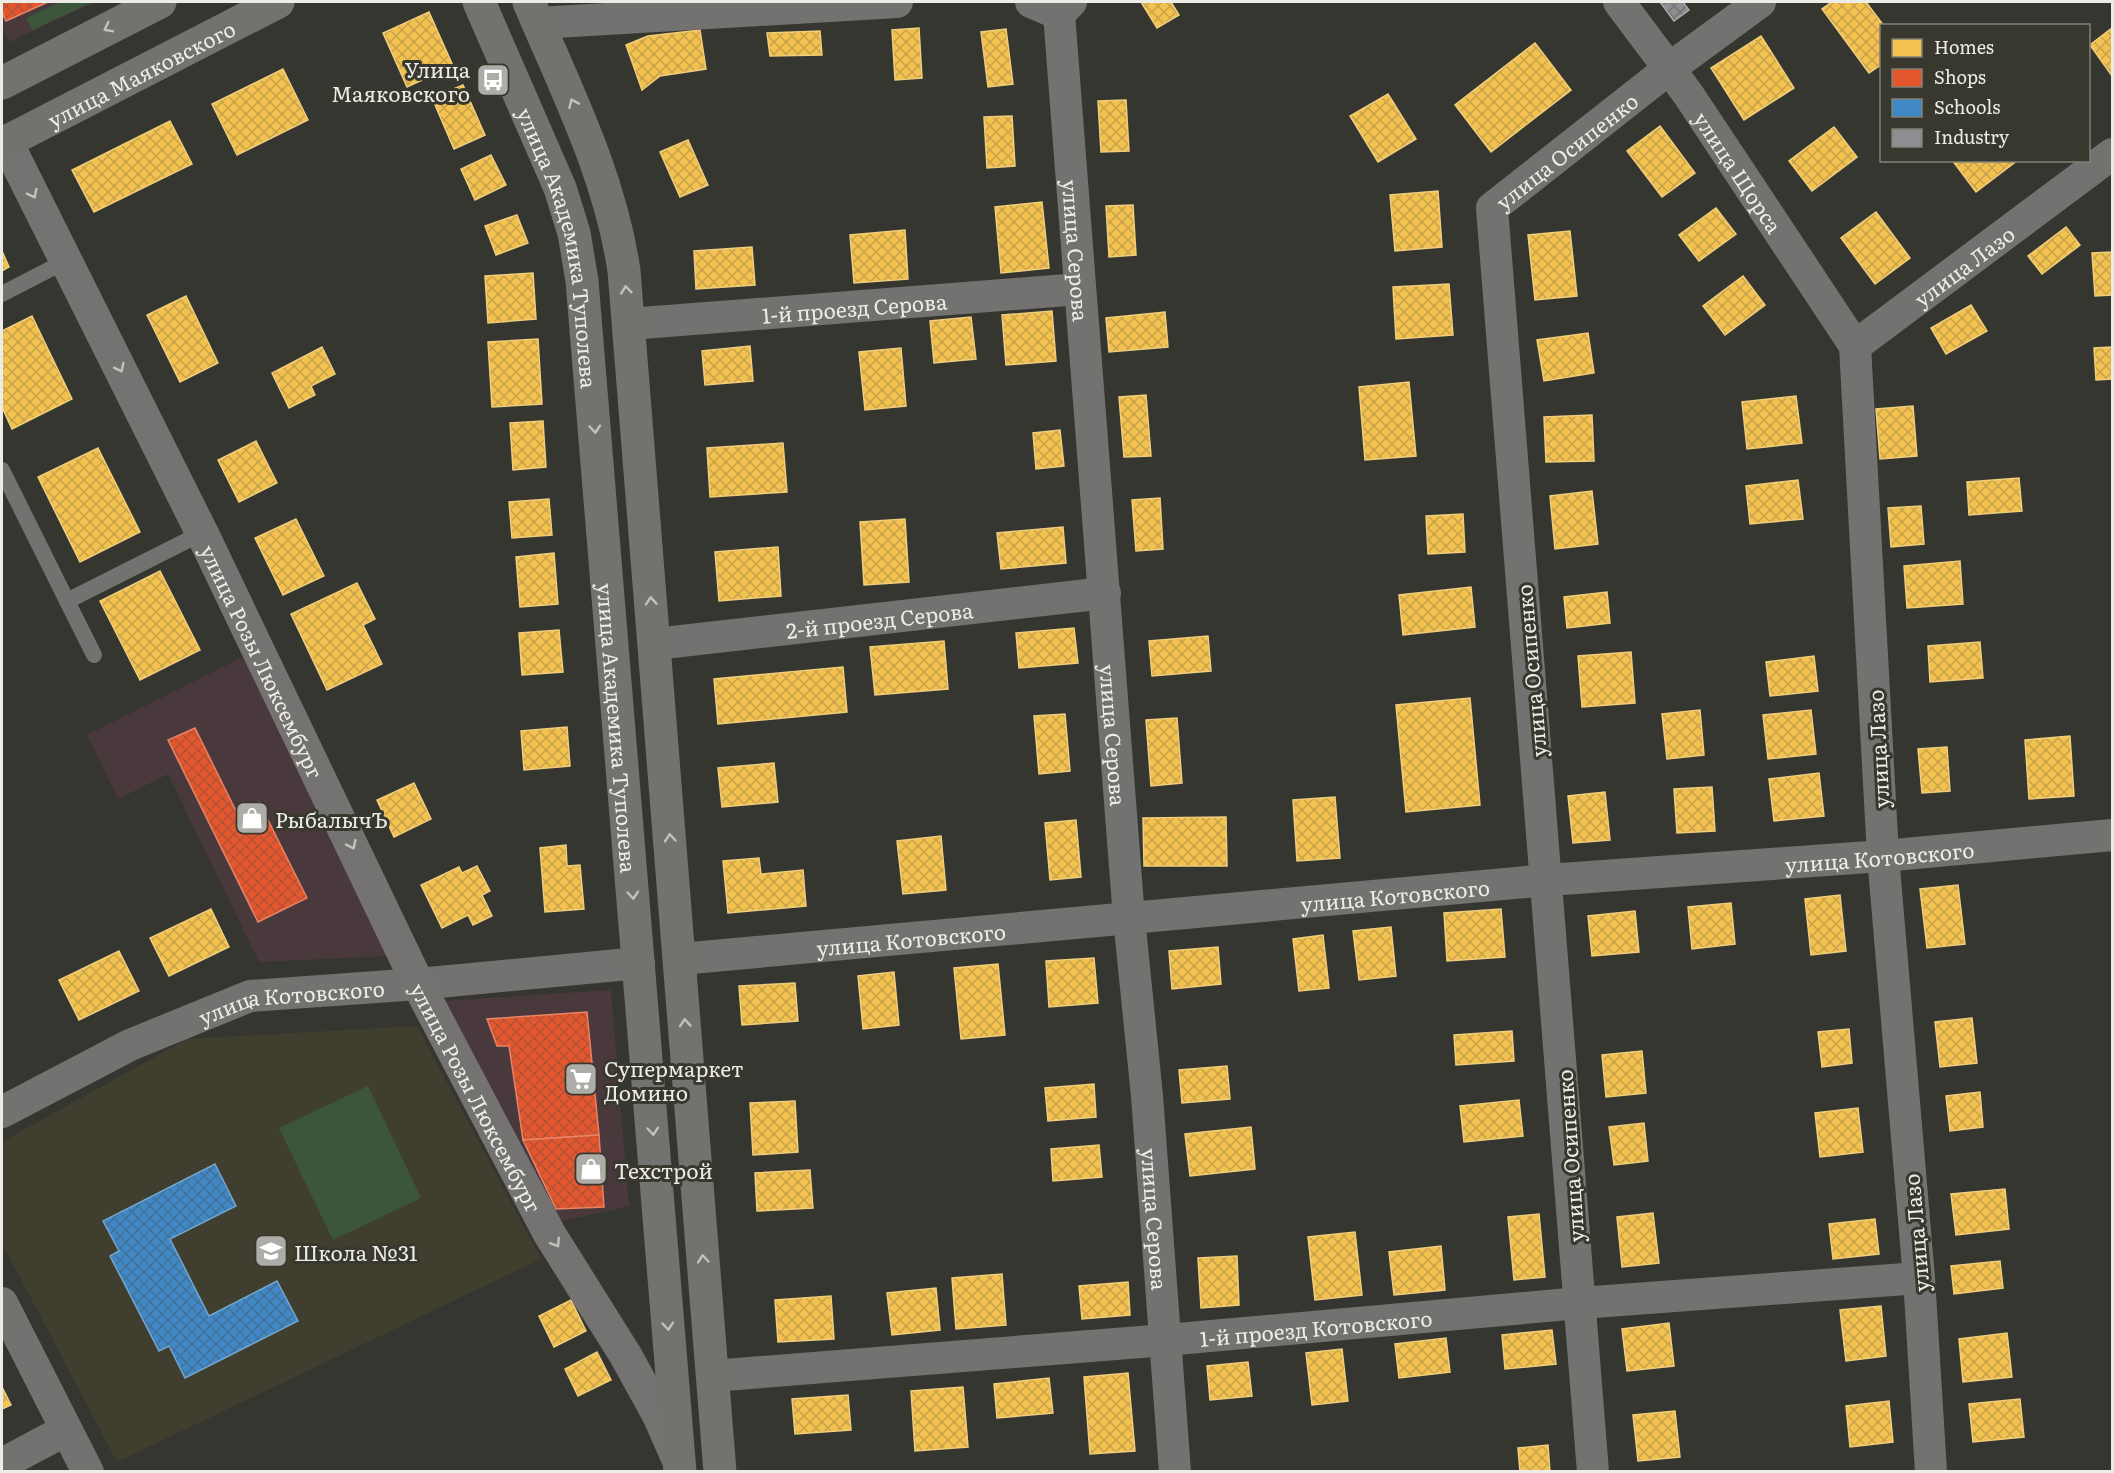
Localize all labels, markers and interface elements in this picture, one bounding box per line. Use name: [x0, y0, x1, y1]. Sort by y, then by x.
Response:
street label: улица Маяковского: [41, 11, 240, 134]
one-way arrow: [104, 21, 114, 32]
legend: [1880, 24, 2090, 162]
text: Homes: [1934, 33, 1994, 60]
place label: Улица Маяковского: [331, 53, 471, 108]
bus stop icon: Улица Маяковского: [475, 62, 511, 98]
text: Shops: [1934, 63, 1986, 90]
street label: улица Осипенко: [1488, 84, 1644, 216]
text: Schools: [1934, 93, 2000, 120]
one-way arrow: [568, 98, 580, 109]
street label: улица Академика Туполева: [511, 102, 606, 390]
street label: улица Щорса: [1688, 105, 1791, 239]
text: Industry: [1934, 123, 2010, 150]
street label: улица Серова: [1056, 178, 1098, 323]
one-way arrow: [25, 187, 37, 198]
street label: улица Лазо: [1907, 217, 2020, 313]
street label: 1-й проезд Серова: [761, 284, 949, 329]
one-way arrow: [620, 285, 633, 294]
one-way arrow: [113, 362, 124, 372]
one-way arrow: [588, 424, 601, 433]
street label: улица Розы Люксембург: [194, 539, 332, 783]
street label: улица Академика Туполева: [591, 582, 646, 875]
street label: улица Осипенко: [1507, 583, 1553, 759]
street label: 2-й проезд Серова: [784, 592, 975, 645]
one-way arrow: [645, 597, 658, 606]
street label: улица Серова: [1094, 663, 1136, 808]
street label: улица Лазо: [1858, 689, 1896, 809]
shop icon: РыбалычЪ: [234, 800, 270, 836]
place label: РыбалычЪ: [275, 803, 388, 834]
street label: улица Котовского: [1784, 832, 1976, 878]
one-way arrow: [664, 833, 677, 842]
one-way arrow: [345, 839, 357, 850]
street label: улица Котовского: [1299, 870, 1491, 918]
one-way arrow: [626, 891, 639, 900]
street label: улица Котовского: [815, 914, 1007, 962]
street label: улица Котовского: [193, 971, 386, 1031]
street label: улица Розы Люксембург: [404, 977, 551, 1217]
one-way arrow: [678, 1018, 691, 1027]
place label: Супермаркет Домино: [604, 1052, 743, 1107]
supermarket icon: Супермаркет Домино: [563, 1061, 599, 1097]
street label: улица Осипенко: [1547, 1068, 1591, 1244]
one-way arrow: [646, 1127, 659, 1136]
street label: улица Серова: [1135, 1147, 1177, 1292]
shop icon: Техстрой: [573, 1151, 609, 1187]
place label: Техстрой: [614, 1154, 713, 1185]
street label: улица Лазо: [1894, 1173, 1936, 1293]
school or university icon: Школа №31: [253, 1233, 289, 1269]
place label: Школа №31: [294, 1236, 418, 1267]
one-way arrow: [548, 1237, 560, 1247]
one-way arrow: [697, 1254, 710, 1263]
street label: 1-й проезд Котовского: [1198, 1301, 1434, 1352]
one-way arrow: [662, 1321, 675, 1330]

